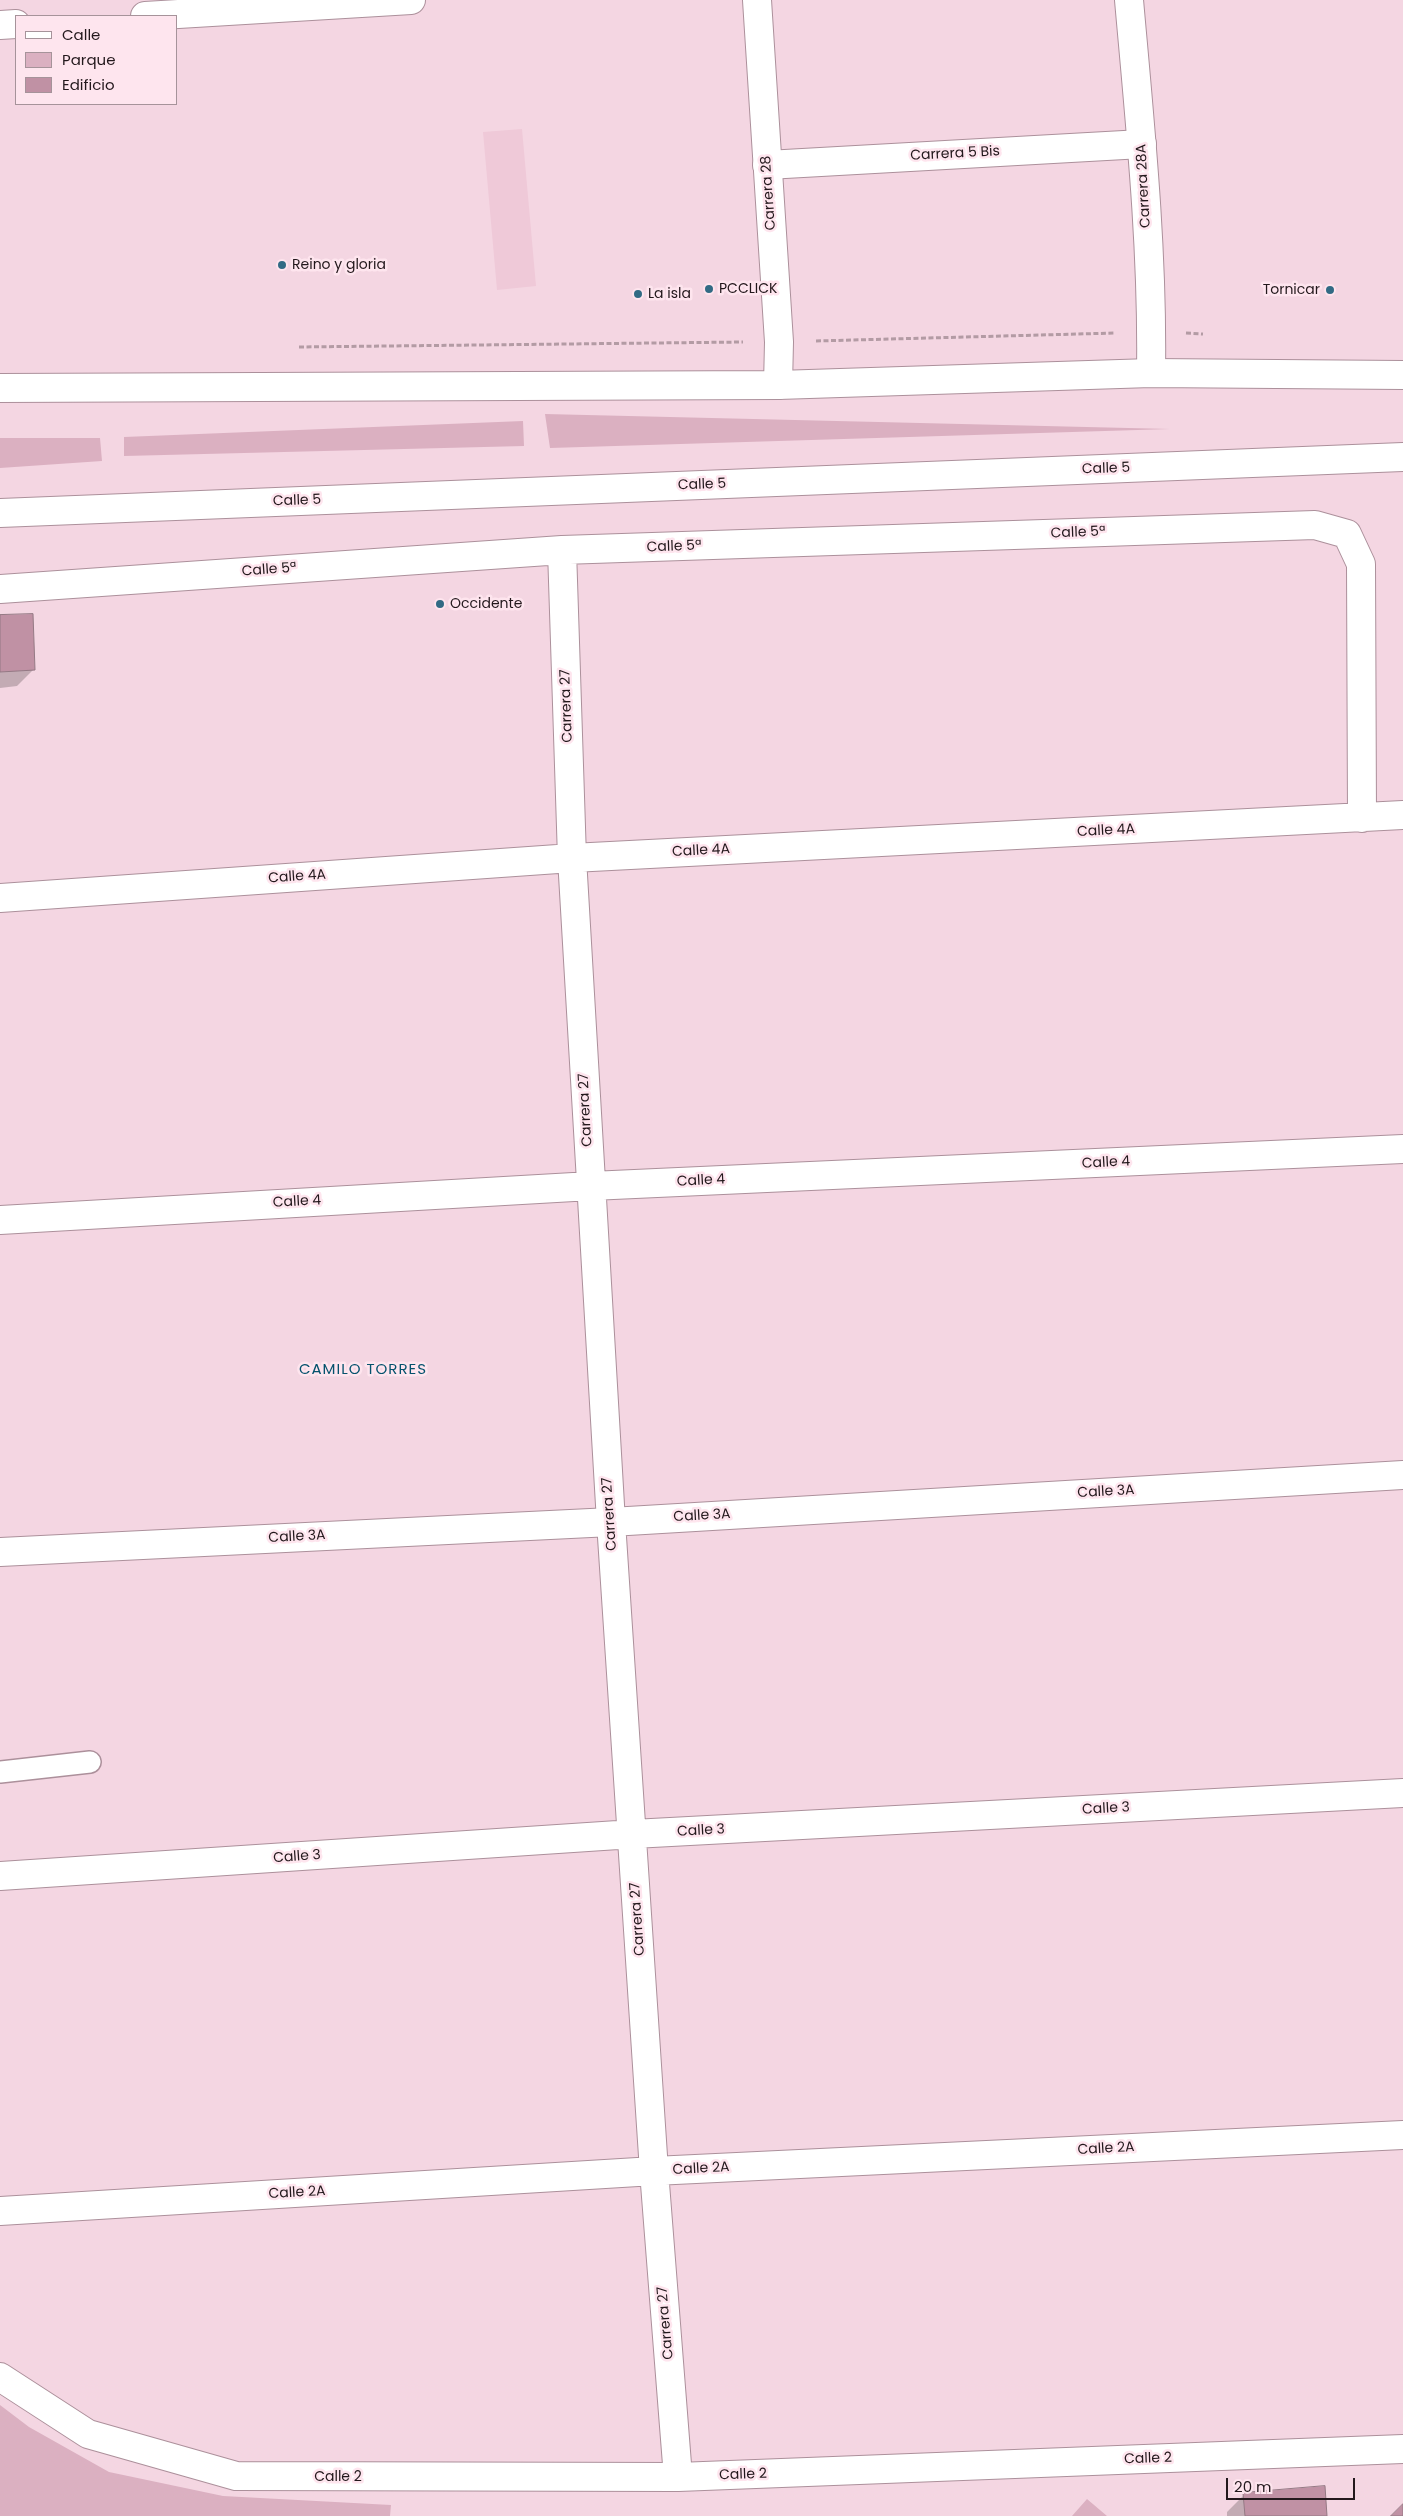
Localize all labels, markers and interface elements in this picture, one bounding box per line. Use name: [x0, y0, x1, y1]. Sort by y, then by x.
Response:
legend: [15, 15, 178, 105]
text: Calle: [62, 24, 100, 45]
text: Parque: [62, 49, 115, 70]
text: Edificio: [62, 74, 115, 95]
street label: Carrera 5 Bis: [910, 143, 1000, 165]
street label: Carrera 28A: [1133, 144, 1155, 228]
street label: Carrera 28: [758, 155, 780, 231]
place label: Reino y gloria: [292, 257, 386, 273]
marker: Reino y gloria: [276, 259, 288, 271]
place label: PCCLICK: [719, 281, 777, 297]
place label: Tornicar: [1263, 282, 1320, 298]
marker: PCCLICK: [703, 283, 715, 295]
marker: Tornicar: [1324, 284, 1336, 296]
place label: La isla: [648, 286, 691, 302]
marker: La isla: [632, 288, 644, 300]
street label: Calle 5: [1082, 460, 1130, 478]
street label: Calle 5: [678, 476, 726, 494]
street label: Calle 5: [273, 492, 321, 510]
street label: Calle 5ª: [1050, 524, 1106, 542]
street label: Calle 5ª: [646, 538, 702, 556]
street label: Calle 5ª: [241, 560, 297, 580]
place label: Occidente: [450, 596, 522, 612]
marker: Occidente: [434, 598, 446, 610]
street label: Carrera 27: [557, 669, 577, 743]
street label: Calle 4A: [1077, 821, 1135, 841]
street label: Calle 4A: [672, 841, 730, 861]
street label: Calle 4A: [268, 867, 326, 887]
street label: Carrera 27: [576, 1073, 596, 1147]
street label: Calle 4: [1081, 1153, 1131, 1173]
street label: Calle 4: [676, 1171, 726, 1191]
street label: Calle 4: [272, 1192, 322, 1212]
district label: CAMILO TORRES: [297, 1361, 429, 1379]
street label: Carrera 27: [599, 1477, 621, 1551]
street label: Calle 3A: [1077, 1482, 1135, 1502]
street label: Calle 3A: [673, 1506, 731, 1526]
street label: Calle 3A: [268, 1527, 326, 1547]
street label: Calle 3: [1082, 1799, 1130, 1819]
street label: Calle 3: [677, 1821, 725, 1841]
street label: Calle 3: [273, 1847, 321, 1867]
street label: Carrera 27: [627, 1882, 649, 1956]
street label: Calle 2A: [1077, 2139, 1135, 2159]
street label: Calle 2A: [672, 2159, 730, 2179]
street label: Calle 2A: [268, 2183, 326, 2203]
street label: Carrera 27: [654, 2286, 678, 2360]
street label: Calle 2: [1124, 2450, 1172, 2468]
street label: Calle 2: [719, 2466, 767, 2484]
scale bar: [1228, 2468, 1357, 2500]
street label: Calle 2: [314, 2469, 362, 2485]
text: 20 m: [1234, 2476, 1272, 2497]

